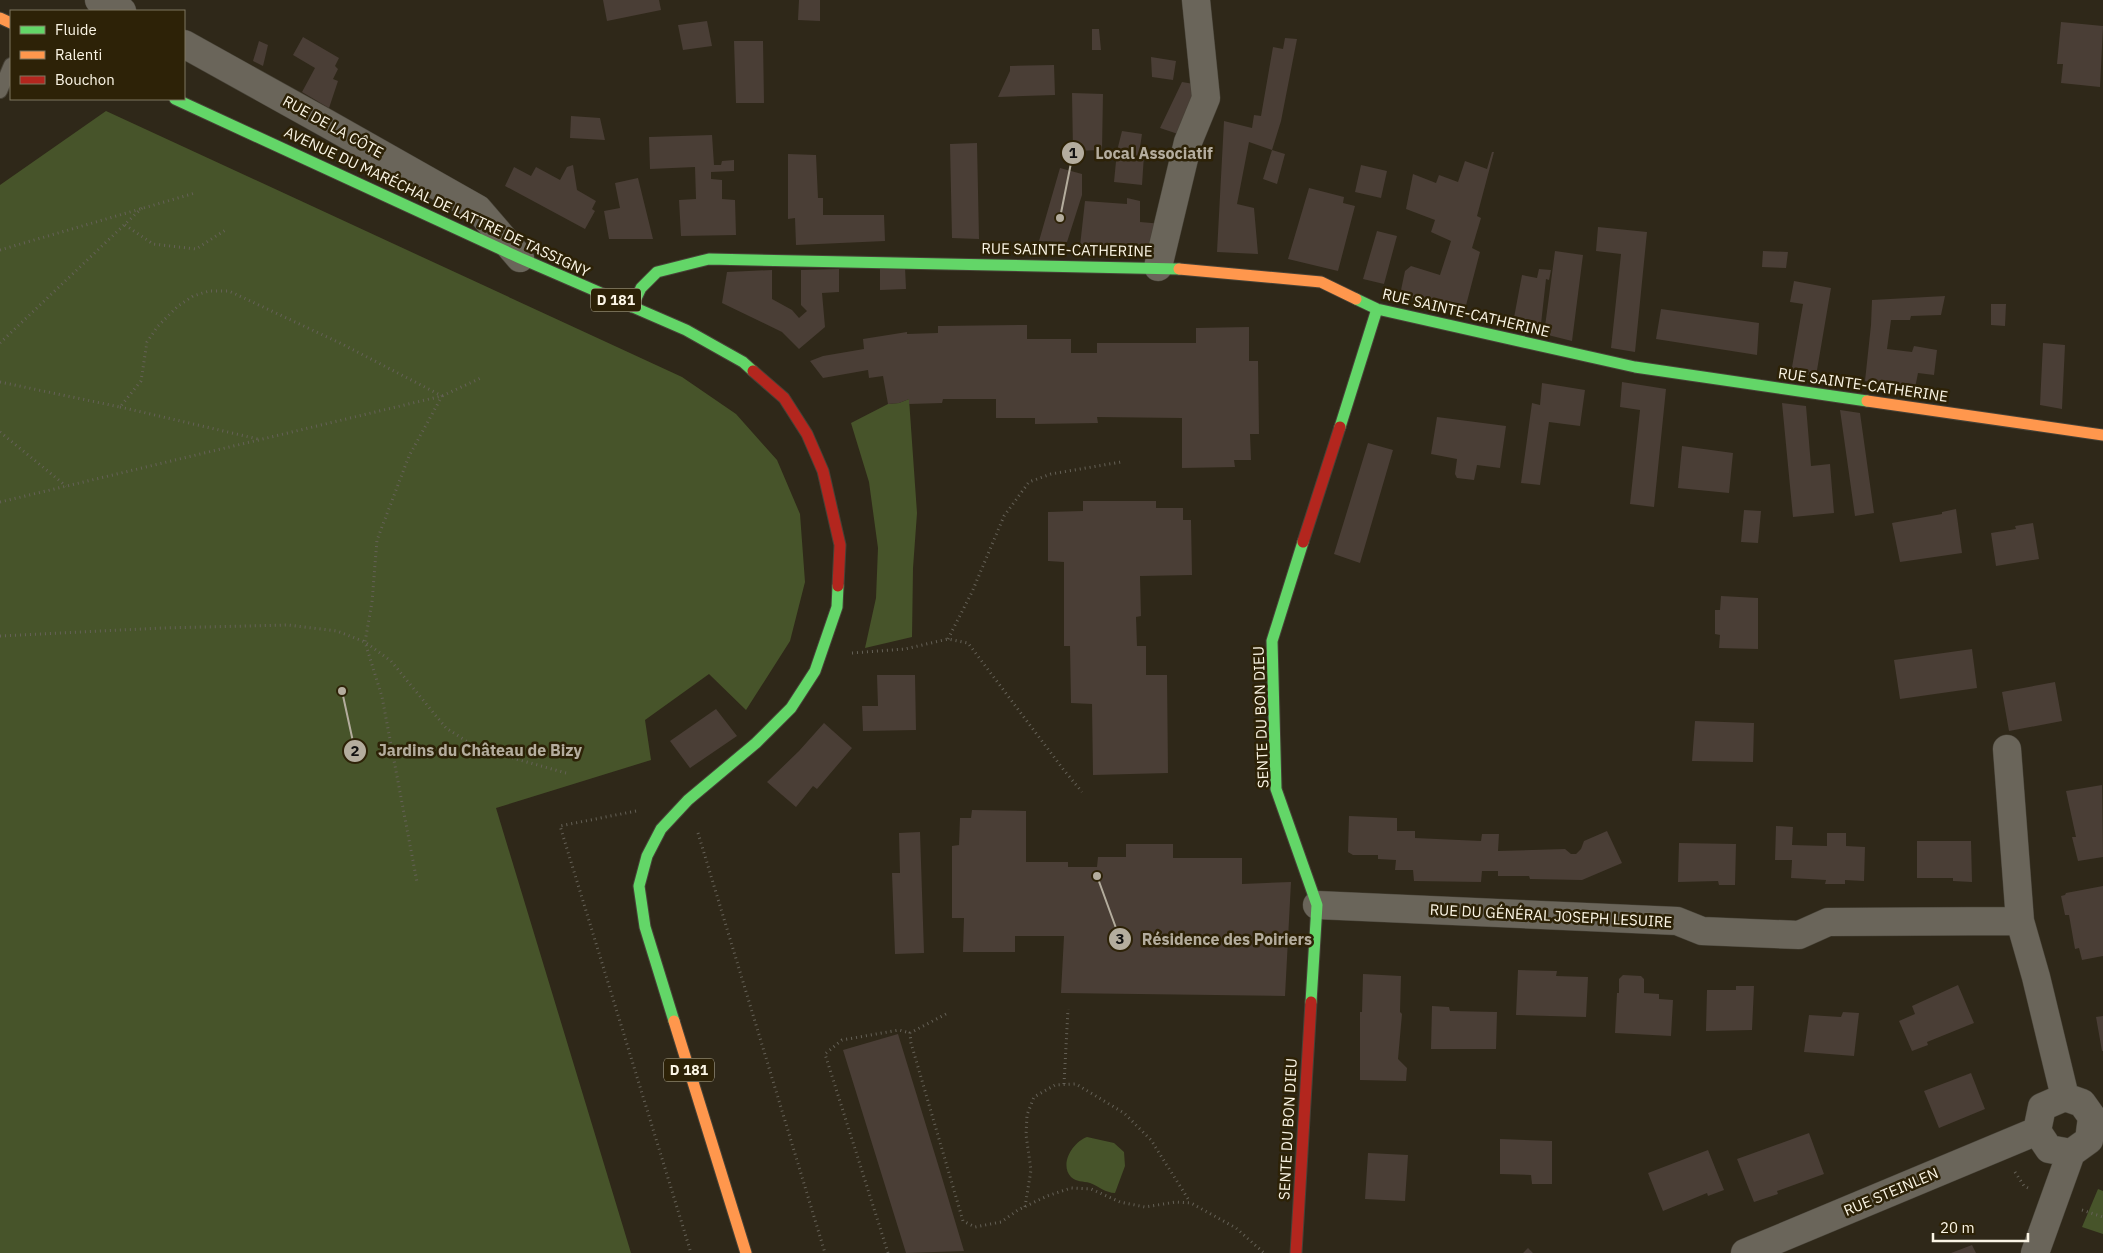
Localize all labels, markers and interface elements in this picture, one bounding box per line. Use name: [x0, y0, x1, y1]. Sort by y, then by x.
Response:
legend: [10, 10, 185, 100]
text: Fluide: [55, 20, 97, 39]
text: Ralenti: [55, 45, 102, 64]
text: Bouchon: [55, 70, 115, 89]
street label: RUE DE LA CÔTE: [280, 91, 387, 162]
street label: AVENUE DU MARÉCHAL DE LATTRE DE TASSIGNY: [281, 122, 593, 281]
callout: Local Associatif: [1060, 138, 1223, 169]
text: 1: [1068, 143, 1078, 162]
text: Local Associatif: [1095, 143, 1213, 163]
street label: RUE SAINTE-CATHERINE: [981, 239, 1153, 260]
street label: RUE SAINTE-CATHERINE: [1381, 284, 1552, 341]
road number: D 181: [591, 288, 641, 312]
street label: RUE SAINTE-CATHERINE: [1777, 363, 1949, 406]
street label: SENTE DU BON DIEU: [1249, 646, 1272, 788]
callout: Jardins du Château de Bizy: [343, 735, 592, 766]
text: Jardins du Château de Bizy: [378, 740, 583, 760]
text: 2: [350, 741, 360, 760]
street label: RUE DU GÉNÉRAL JOSEPH LESUIRE: [1429, 900, 1673, 931]
callout: Résidence des Poiriers: [1107, 924, 1323, 955]
text: 3: [1115, 929, 1125, 948]
text: Résidence des Poiriers: [1142, 929, 1312, 949]
street label: SENTE DU BON DIEU: [1274, 1057, 1301, 1200]
road number: D 181: [664, 1058, 714, 1082]
street label: RUE STEINLEN: [1841, 1163, 1941, 1220]
scale bar: [1933, 1210, 2028, 1242]
text: 20 m: [1940, 1218, 1975, 1237]

